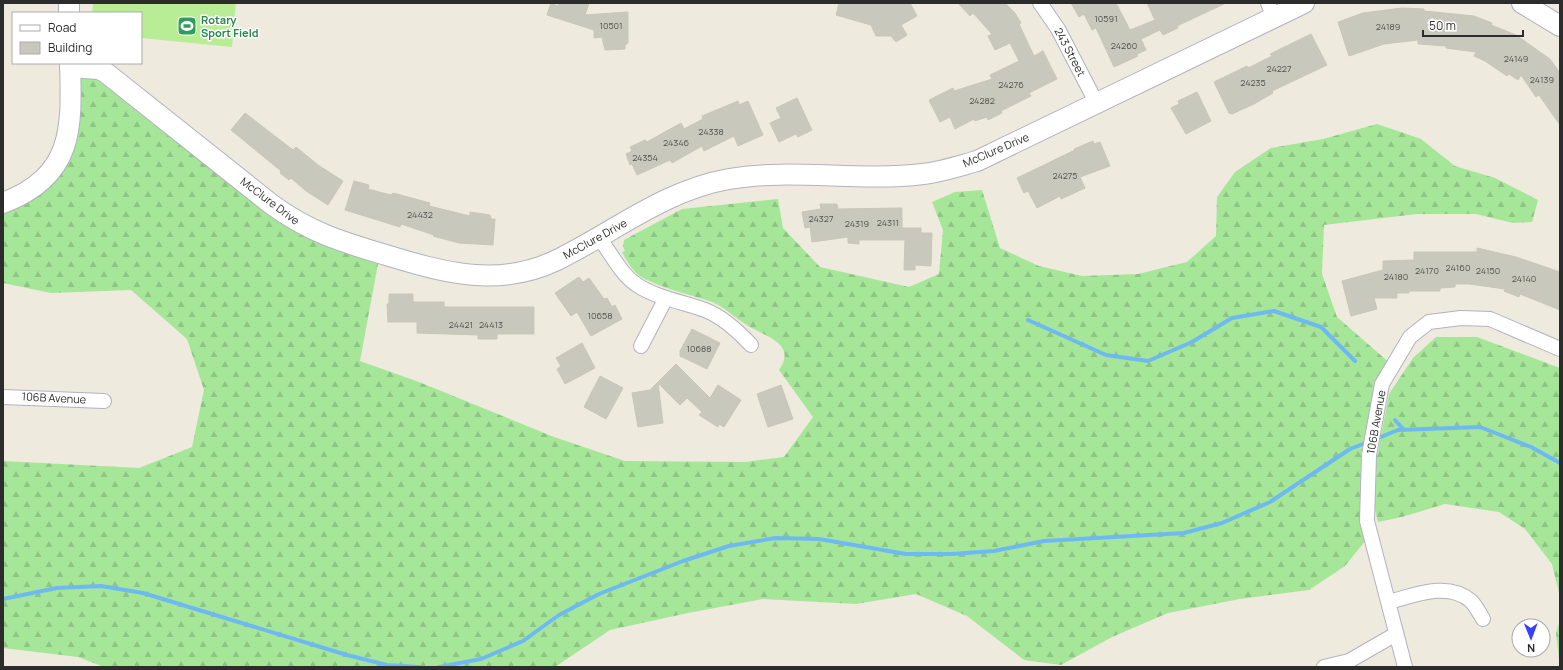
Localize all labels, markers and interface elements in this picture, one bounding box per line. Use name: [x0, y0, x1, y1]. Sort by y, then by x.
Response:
legend: [12, 12, 142, 64]
place label: Rotary Sport Field: [201, 12, 259, 40]
house number: 10591: [1094, 12, 1118, 25]
scale bar: [1423, 12, 1523, 38]
sports icon: Rotary Sport Field: [176, 15, 198, 37]
text: 50 m: [1429, 17, 1456, 34]
text: Road: [48, 19, 76, 36]
house number: 10501: [599, 19, 623, 32]
house number: 24189: [1376, 20, 1400, 33]
street label: 243 Street: [1051, 25, 1090, 79]
text: Building: [48, 39, 92, 56]
house number: 24260: [1111, 39, 1137, 52]
house number: 24149: [1504, 52, 1528, 65]
house number: 24227: [1266, 62, 1292, 75]
house number: 24139: [1530, 73, 1554, 86]
house number: 24235: [1240, 76, 1266, 89]
house number: 24276: [998, 78, 1024, 91]
house number: 24282: [969, 94, 995, 107]
house number: 24338: [698, 125, 724, 138]
street label: McClure Drive: [960, 129, 1032, 170]
house number: 24346: [663, 136, 689, 149]
house number: 24354: [632, 151, 658, 164]
house number: 24275: [1052, 169, 1078, 182]
street label: McClure Drive: [238, 173, 303, 228]
house number: 24432: [407, 208, 433, 221]
house number: 24327: [809, 212, 834, 225]
street label: McClure Drive: [560, 215, 630, 262]
house number: 24311: [877, 216, 899, 229]
house number: 24319: [845, 217, 869, 230]
house number: 24160: [1446, 261, 1470, 274]
house number: 24170: [1415, 264, 1439, 277]
house number: 24150: [1476, 264, 1500, 277]
house number: 24180: [1384, 270, 1408, 283]
house number: 24140: [1512, 272, 1536, 285]
house number: 10658: [587, 309, 613, 322]
house number: 24421: [449, 318, 473, 331]
house number: 24413: [479, 318, 503, 331]
house number: 10688: [686, 342, 712, 355]
street label: 106B Avenue: [21, 388, 87, 407]
street label: 106B Avenue: [1363, 388, 1389, 455]
north arrow: [1511, 618, 1551, 658]
text: N: [1527, 641, 1535, 656]

